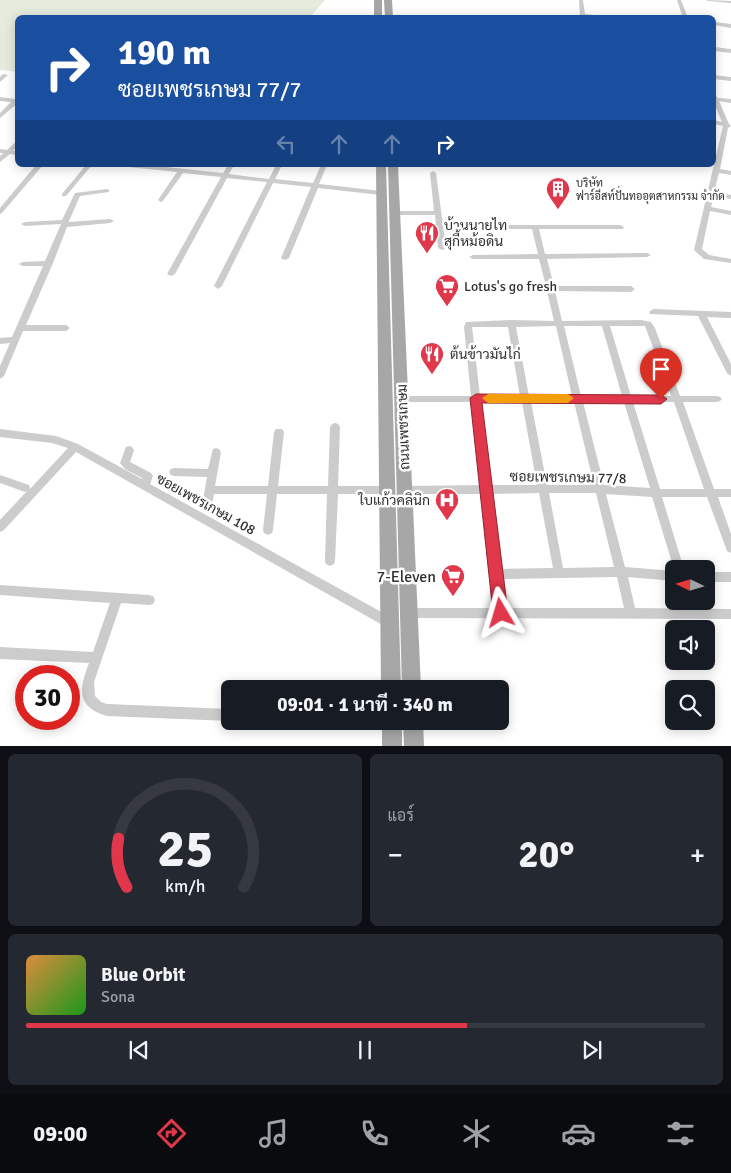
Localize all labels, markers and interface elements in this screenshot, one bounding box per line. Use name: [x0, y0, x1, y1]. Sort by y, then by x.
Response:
text: 190 m: [118, 31, 211, 74]
icon: right: [35, 35, 100, 100]
text: ซอยเพชรเกษม 77/7: [118, 76, 301, 103]
icon: left: [272, 130, 300, 158]
icon: ahead: [325, 130, 353, 158]
icon: ahead: [378, 130, 406, 158]
icon: right: [431, 130, 459, 158]
building icon: บริษัท ฟาร์อีสท์ปั่นทออุตสาหกรรม จำกัด: [545, 176, 571, 210]
place label: บริษัท ฟาร์อีสท์ปั่นทออุตสาหกรรม จำกัด: [576, 176, 725, 205]
place label: บ้านนายไท สุกี้หม้อดิน: [444, 216, 507, 251]
restaurant icon: บ้านนายไท สุกี้หม้อดิน: [414, 220, 440, 254]
supermarket icon: Lotus's go fresh: [434, 273, 460, 307]
place label: Lotus's go fresh: [464, 278, 557, 295]
restaurant icon: ต้นข้าวมันไก่: [419, 341, 445, 375]
place label: ต้นข้าวมันไก่: [450, 345, 521, 363]
pin: [640, 348, 682, 399]
icon: arrive: [647, 355, 675, 383]
street label: ถนนเพชรเกษม: [394, 384, 413, 470]
street label: ซอยเพชรเกษม 77/8: [510, 468, 626, 487]
street label: ซอยเพชรเกษม 108: [153, 470, 258, 539]
hospital icon: ใบแก้วคลินิก: [434, 487, 460, 521]
place label: ใบแก้วคลินิก: [358, 491, 430, 509]
north arrow: [665, 560, 715, 610]
map controls: [665, 560, 715, 730]
supermarket icon: 7-Eleven: [440, 563, 466, 597]
place label: 7-Eleven: [377, 567, 436, 587]
position arrow: [474, 586, 526, 638]
button: sound: [665, 620, 715, 670]
speed limit sign: 30: [15, 665, 80, 730]
button: search: [665, 680, 715, 730]
text: 09:01 · 1 นาที · 340 m: [277, 693, 453, 717]
text: แอร์: [388, 806, 414, 826]
text: 25: [157, 817, 213, 881]
text: 20°: [518, 831, 574, 878]
text: −: [388, 838, 403, 872]
text: +: [690, 838, 705, 872]
text: km/h: [165, 875, 205, 897]
text: Blue Orbit: [101, 963, 185, 987]
text: Sona: [101, 987, 135, 1007]
icon: previous: [125, 1036, 153, 1064]
icon: pause: [351, 1036, 379, 1064]
icon: next: [578, 1036, 606, 1064]
icon: directions: [154, 1116, 189, 1151]
icon: music: [256, 1116, 291, 1151]
icon: phone: [357, 1116, 392, 1151]
icon: climate: [459, 1116, 494, 1151]
icon: car: [561, 1116, 596, 1151]
icon: filters: [663, 1116, 698, 1151]
text: 09:00: [33, 1120, 87, 1147]

